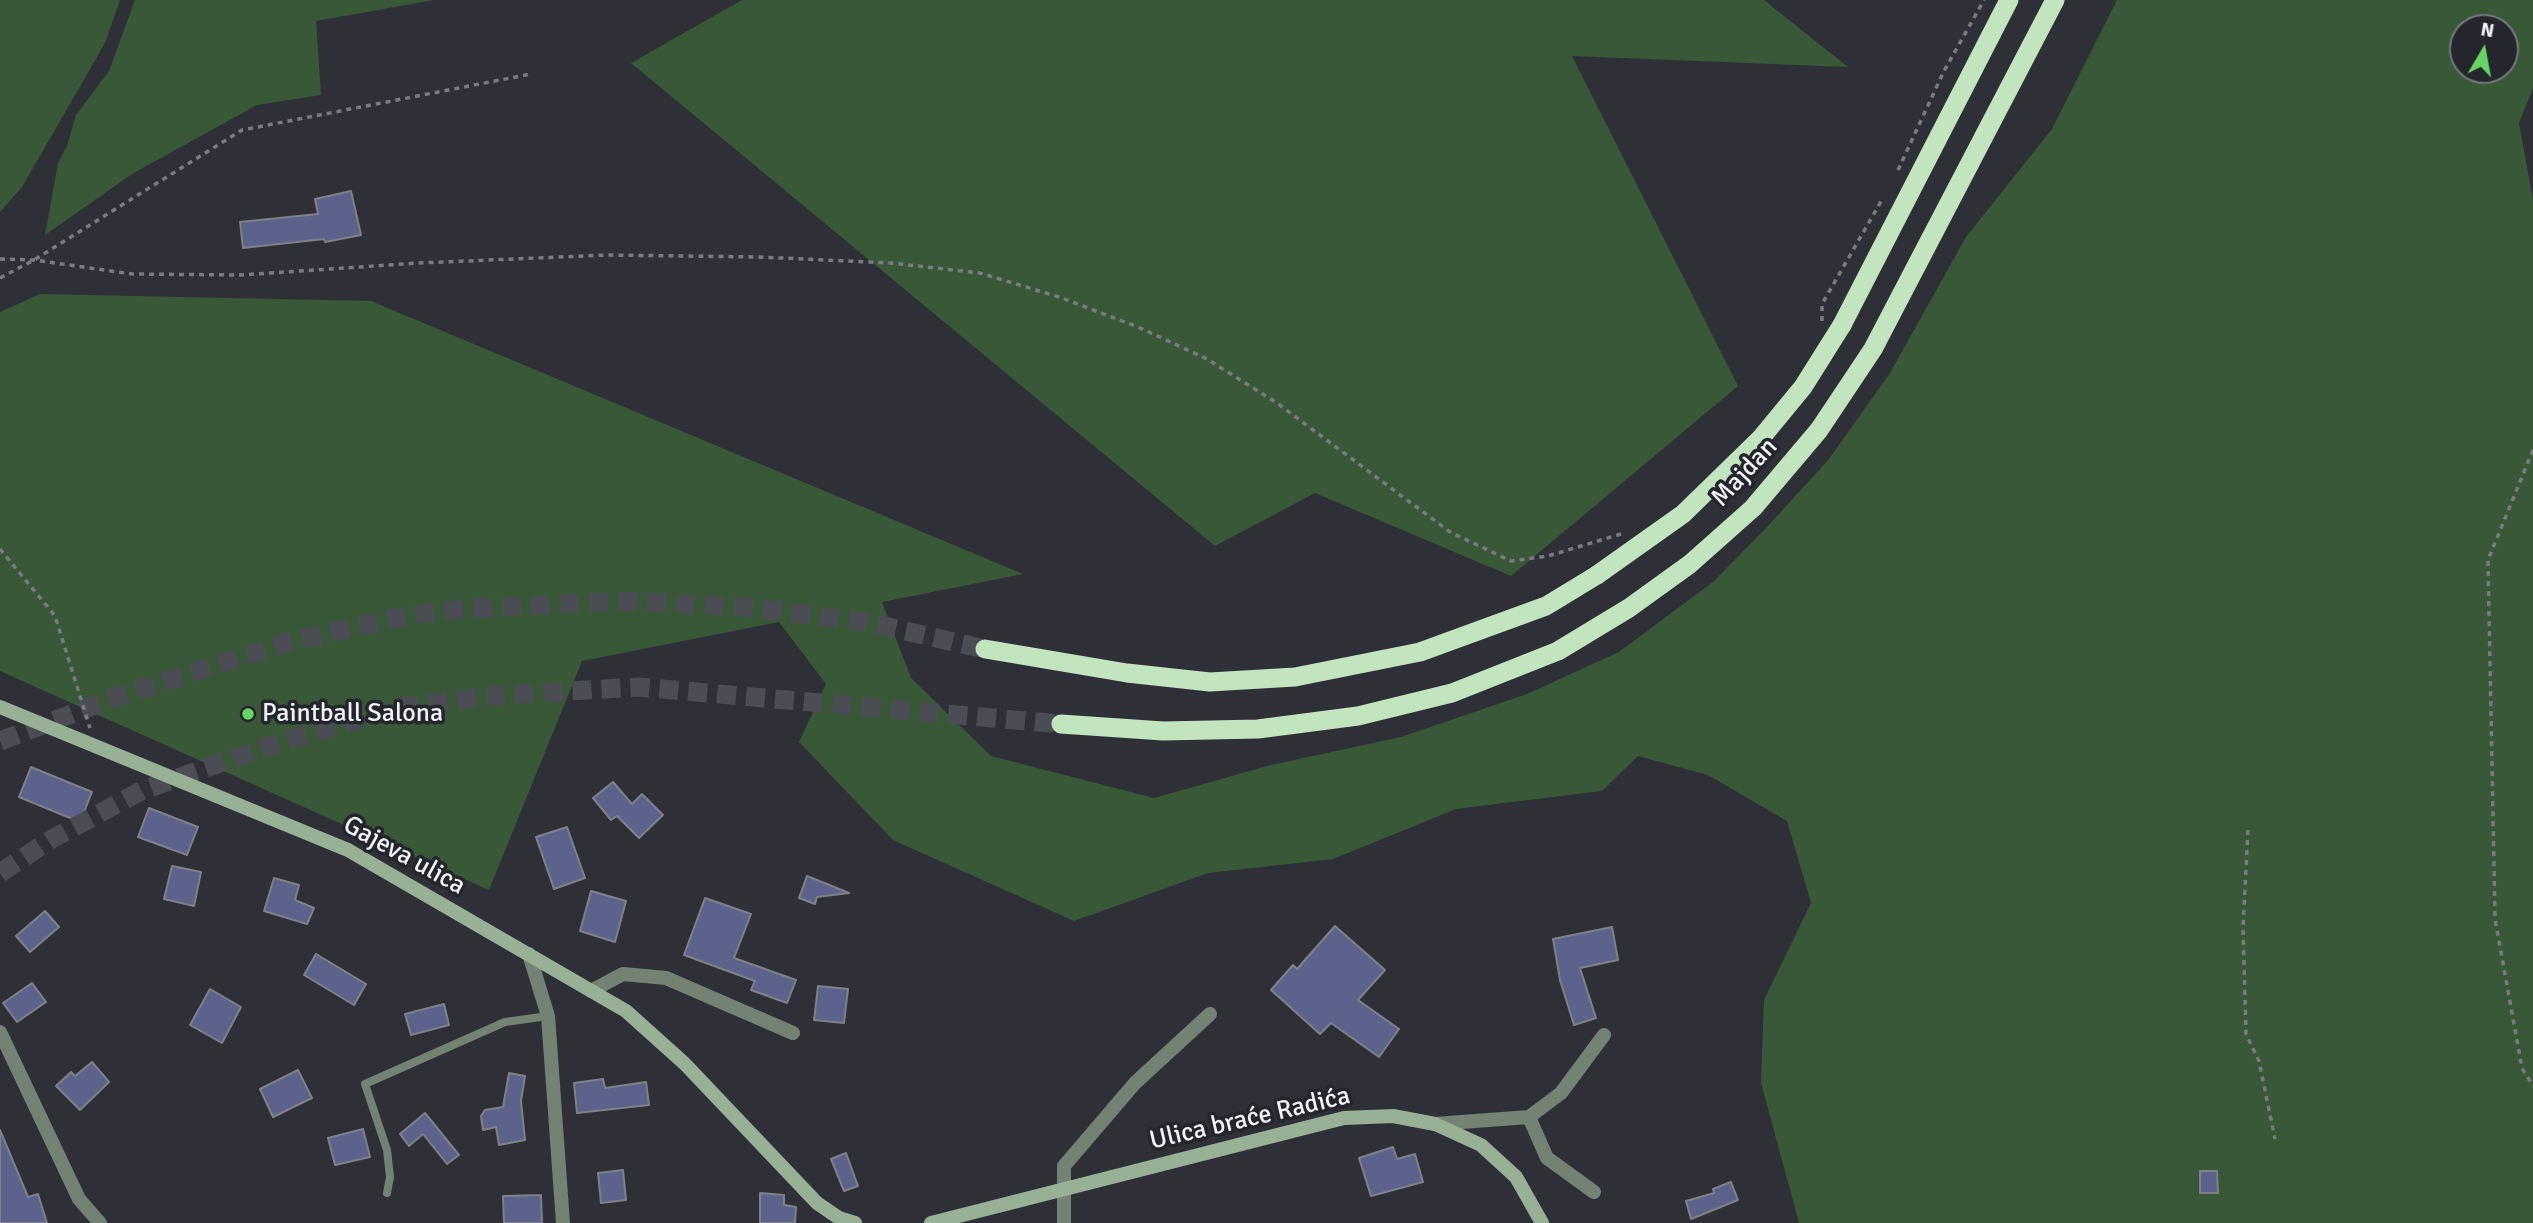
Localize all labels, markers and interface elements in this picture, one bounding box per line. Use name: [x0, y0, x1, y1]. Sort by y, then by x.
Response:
north arrow: [2449, 14, 2519, 84]
text: N: [2479, 17, 2496, 43]
street label: Majdan: [1705, 432, 1785, 514]
place label: Paintball Salona: [262, 698, 443, 730]
marker: Paintball Salona: [240, 706, 256, 722]
street label: Gajeva ulica: [337, 810, 471, 902]
street label: Ulica braće Radića: [1147, 1081, 1353, 1157]

